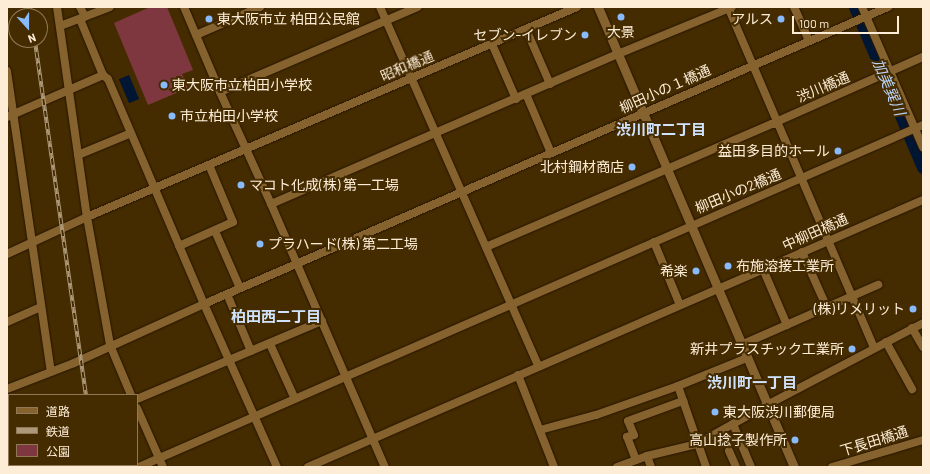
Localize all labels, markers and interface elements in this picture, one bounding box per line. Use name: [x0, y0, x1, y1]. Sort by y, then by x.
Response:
north arrow: [8, 8, 48, 48]
scale bar: [794, 8, 901, 34]
place label: 東大阪市立 柏田公民館: [217, 11, 360, 27]
place label: アルス: [731, 11, 773, 27]
marker: 大景: [616, 12, 626, 22]
marker: 東大阪市立 柏田公民館: [204, 14, 214, 24]
marker: アルス: [776, 14, 786, 24]
text: 100 m: [799, 16, 829, 30]
place label: 大景: [607, 24, 635, 40]
place label: セブン-イレブン: [473, 27, 577, 43]
marker: セブン-イレブン: [580, 30, 590, 40]
text: N: [26, 31, 38, 46]
street label: 昭和橋通: [378, 47, 436, 85]
water label: 加美巽川: [869, 56, 909, 118]
street label: 柳田小の１橋通: [617, 61, 713, 117]
street label: 渋川橋通: [794, 68, 852, 106]
place label: 東大阪市立柏田小学校: [172, 77, 312, 93]
marker: 東大阪市立柏田小学校: [159, 80, 169, 90]
place label: 市立柏田小学校: [180, 108, 278, 124]
marker: 市立柏田小学校: [167, 111, 177, 121]
district label: 渋川町二丁目: [616, 121, 706, 139]
place label: 益田多目的ホール: [718, 143, 830, 159]
marker: 益田多目的ホール: [833, 146, 843, 156]
place label: 北村鋼材商店: [540, 159, 624, 175]
marker: 北村鋼材商店: [627, 162, 637, 172]
street label: 柳田小の2橋通: [693, 165, 783, 217]
place label: マコト化成(株) 第一工場: [249, 177, 399, 193]
marker: マコト化成(株) 第一工場: [236, 180, 246, 190]
street label: 中柳田橋通: [780, 210, 850, 254]
place label: プラハード(株) 第二工場: [268, 236, 418, 252]
marker: プラハード(株) 第二工場: [255, 239, 265, 249]
place label: 布施溶接工業所: [736, 258, 834, 274]
marker: 布施溶接工業所: [723, 261, 733, 271]
place label: 希楽: [660, 263, 688, 279]
marker: 希楽: [691, 266, 701, 276]
place label: (株)リメリット: [814, 301, 905, 317]
marker: (株)リメリット: [908, 304, 918, 314]
district label: 柏田西二丁目: [231, 308, 321, 326]
place label: 新井プラスチック工業所: [690, 341, 844, 357]
marker: 新井プラスチック工業所: [847, 344, 857, 354]
district label: 渋川町一丁目: [707, 374, 797, 392]
legend: [8, 394, 138, 466]
text: 道路: [46, 404, 70, 418]
place label: 東大阪渋川郵便局: [723, 404, 835, 420]
marker: 東大阪渋川郵便局: [710, 407, 720, 417]
street label: 下長田橋通: [838, 423, 910, 459]
text: 鉄道: [46, 424, 70, 438]
place label: 高山捻子製作所: [689, 432, 787, 448]
marker: 高山捻子製作所: [790, 435, 800, 445]
text: 公園: [46, 444, 70, 458]

